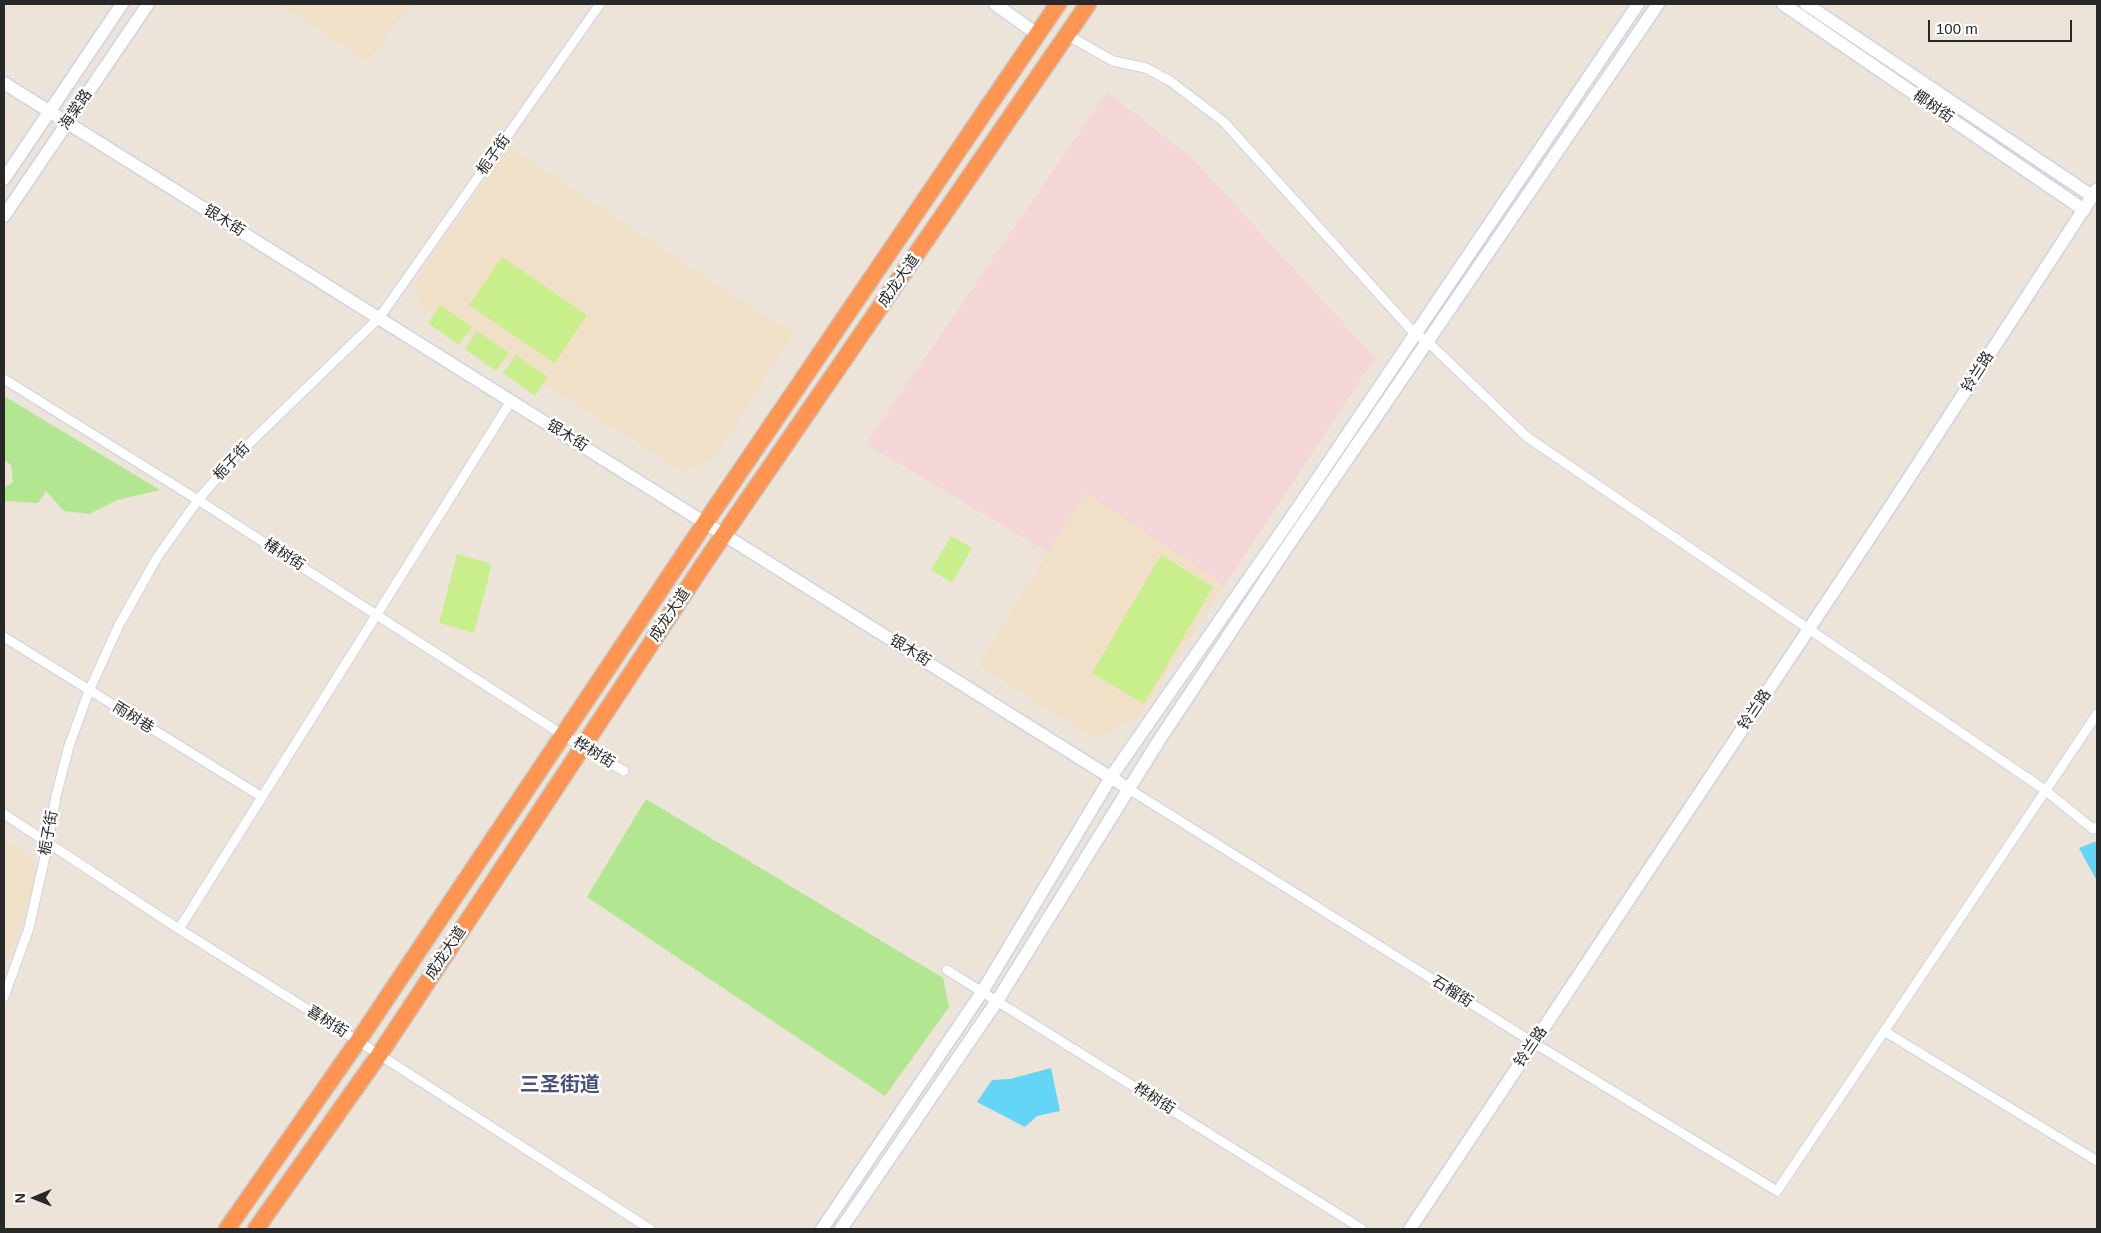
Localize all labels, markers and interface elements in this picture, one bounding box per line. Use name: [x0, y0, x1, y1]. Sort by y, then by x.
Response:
scale bar: [1931, 10, 2075, 42]
text: 100 m: [1936, 20, 1978, 37]
street label: 海棠路: [56, 86, 96, 134]
street label: 椰树街: [1909, 87, 1957, 127]
street label: 栀子街: [474, 131, 514, 179]
street label: 银木街: [200, 201, 248, 241]
street label: 成龙大道: [874, 251, 924, 311]
street label: 铃兰路: [1958, 348, 1998, 396]
street label: 银木街: [543, 416, 591, 456]
street label: 栀子街: [210, 439, 254, 485]
street label: 椿树街: [260, 535, 308, 575]
street label: 成龙大道: [646, 585, 694, 645]
street label: 银木街: [886, 631, 934, 671]
street label: 铃兰路: [1735, 686, 1775, 734]
street label: 雨树巷: [109, 698, 157, 738]
street label: 桦树街: [570, 734, 618, 772]
street label: 栀子街: [36, 809, 62, 857]
street label: 成龙大道: [422, 923, 470, 983]
street label: 石榴街: [1428, 972, 1476, 1012]
street label: 喜树街: [303, 1002, 351, 1042]
street label: 铃兰路: [1511, 1023, 1551, 1071]
district label: 三圣街道: [520, 1073, 600, 1097]
street label: 桦树街: [1130, 1079, 1178, 1119]
north arrow: [10, 1173, 60, 1223]
text: N: [12, 1193, 28, 1203]

